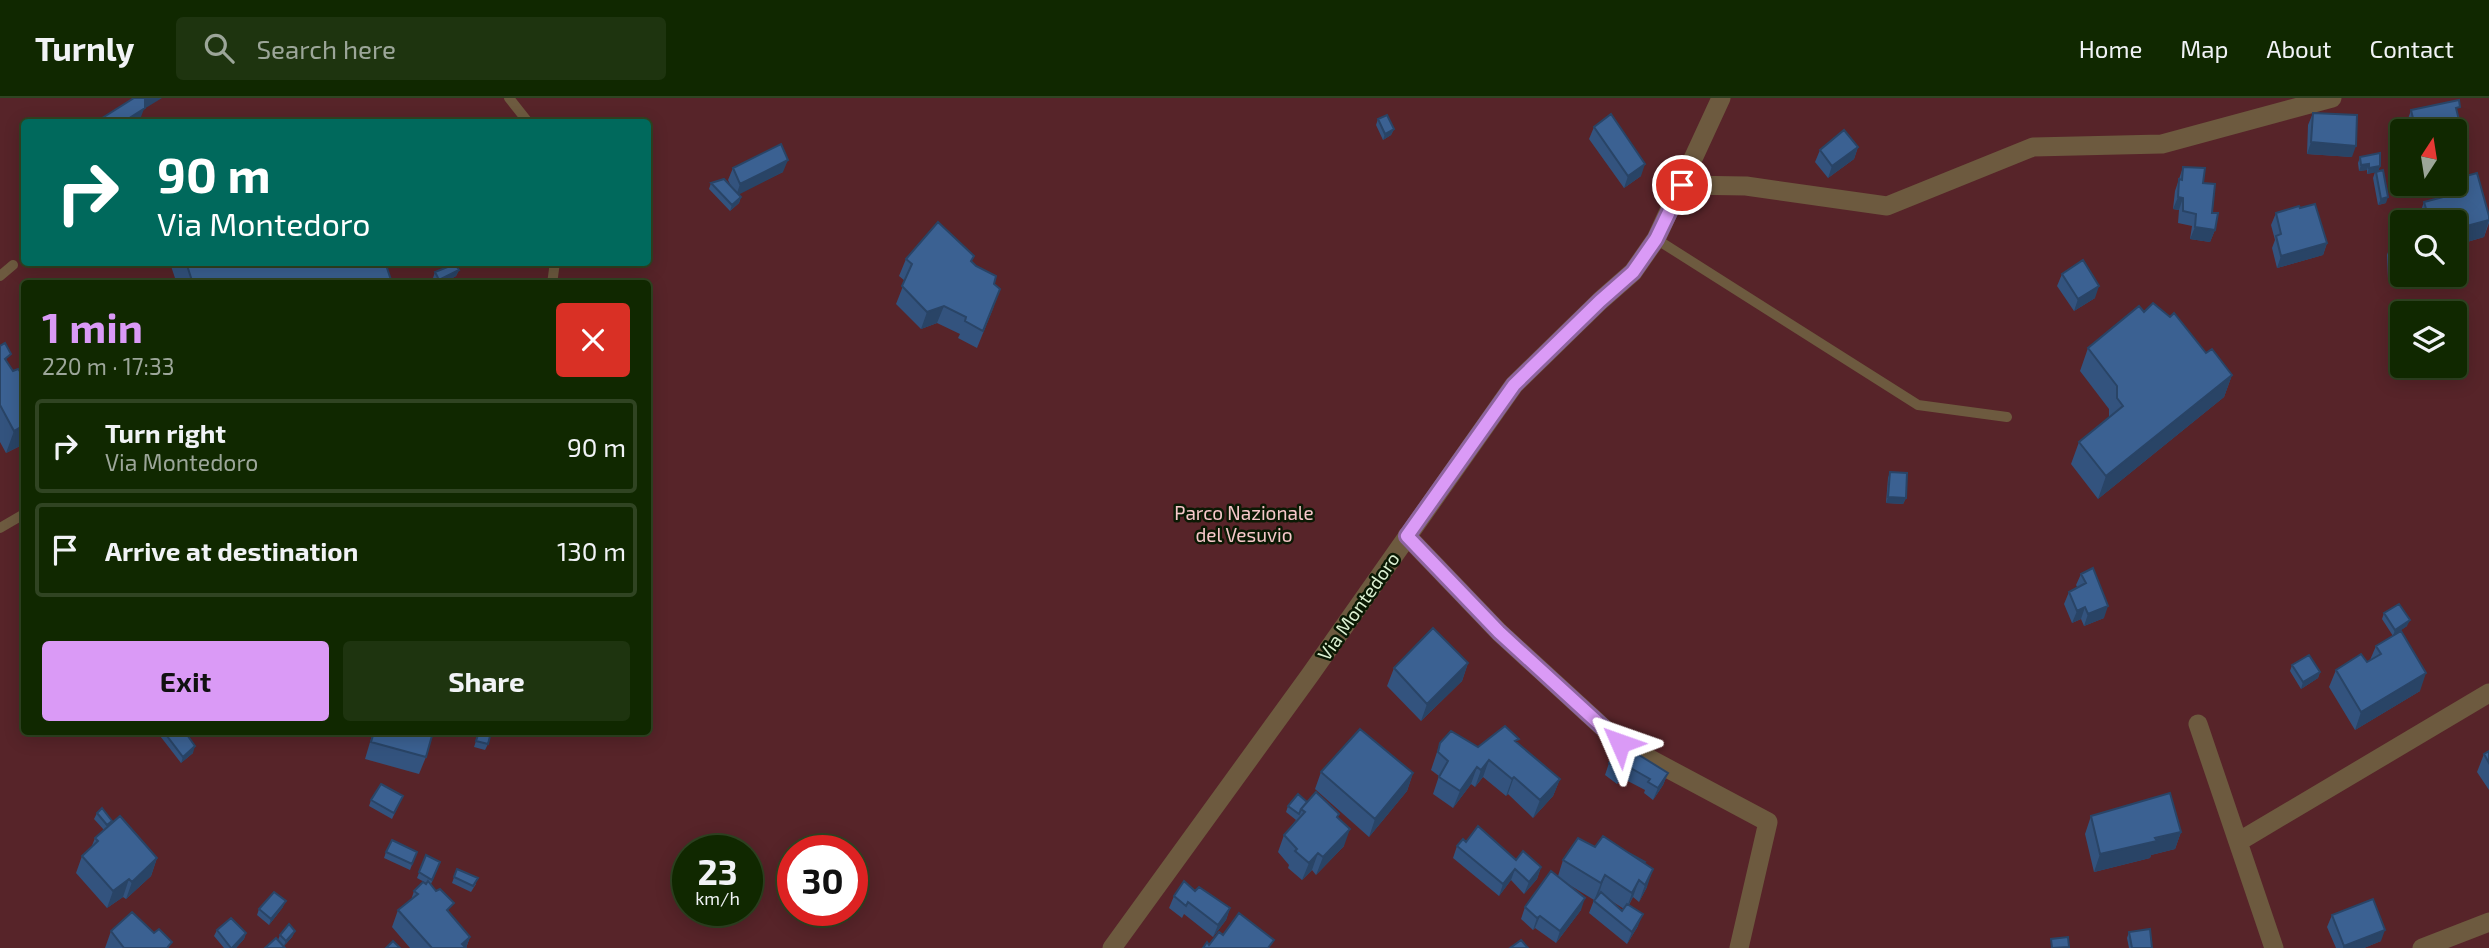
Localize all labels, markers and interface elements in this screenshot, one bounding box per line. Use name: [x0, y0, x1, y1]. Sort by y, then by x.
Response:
search box: [176, 17, 666, 80]
text: Turnly: [35, 28, 134, 68]
icon: search: [200, 29, 238, 67]
text: Search here: [256, 33, 396, 64]
text: Home: [2079, 34, 2142, 63]
text: Map: [2180, 34, 2228, 63]
text: About: [2266, 34, 2332, 63]
text: Contact: [2370, 34, 2454, 63]
north arrow: [2390, 119, 2468, 196]
map controls: [2390, 119, 2467, 378]
text: 90 m: [157, 144, 271, 203]
icon: right: [42, 147, 133, 238]
pin: [1652, 155, 1712, 215]
icon: arrive: [1663, 166, 1701, 204]
text: Via Montedoro: [157, 204, 370, 242]
button: search: [2390, 210, 2467, 287]
text: 1 min: [42, 301, 143, 351]
button: layers: [2390, 301, 2467, 378]
button: close: [556, 303, 630, 377]
text: 220 m · 17:33: [42, 352, 175, 380]
text: Turn right: [105, 417, 226, 448]
icon: right: [46, 427, 84, 465]
text: 90 m: [567, 431, 626, 462]
text: Via Montedoro: [105, 448, 258, 476]
park label: Parco Nazionale del Vesuvio: [1174, 501, 1314, 546]
icon: arrive: [46, 531, 84, 569]
text: Arrive at destination: [105, 535, 358, 566]
text: 130 m: [557, 535, 626, 566]
street label: Via Montedoro: [1312, 547, 1404, 665]
button: Exit: [42, 641, 329, 721]
button: Share: [343, 641, 630, 721]
position arrow: [1583, 706, 1657, 780]
speed limit sign: 30: [777, 835, 868, 926]
text: 23: [697, 850, 738, 892]
text: km/h: [695, 887, 740, 909]

